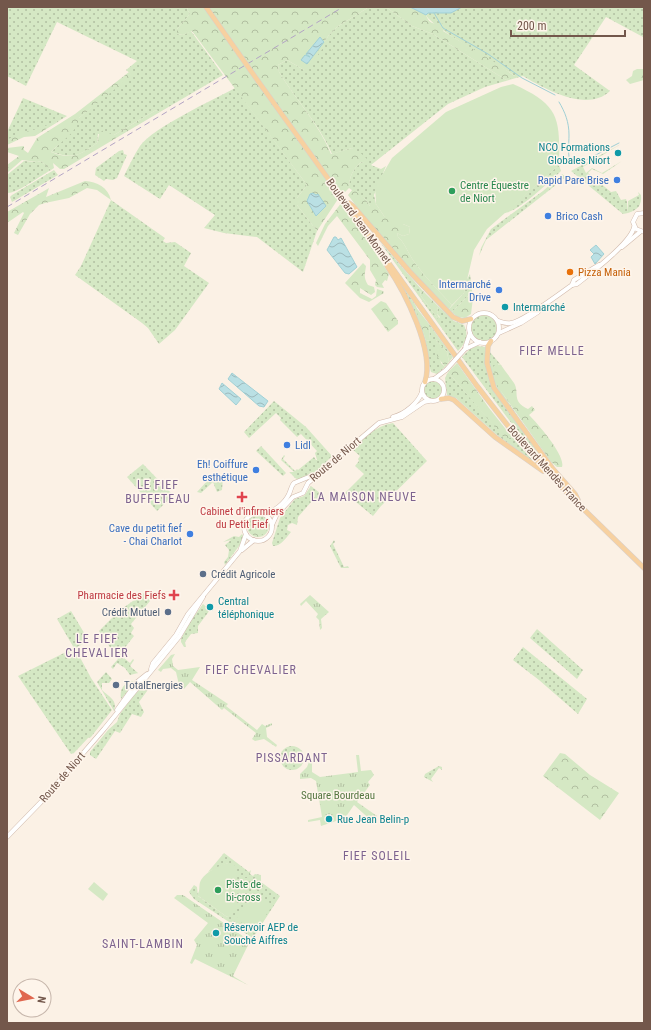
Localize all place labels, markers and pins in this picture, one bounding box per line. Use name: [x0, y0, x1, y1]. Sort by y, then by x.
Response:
place label: NCO Formations Globales Niort: [539, 141, 610, 167]
marker: NCO Formations Globales Niort: [613, 148, 623, 158]
place label: Rapid Pare Brise: [538, 174, 609, 187]
marker: Rapid Pare Brise: [612, 175, 622, 185]
place label: Centre Équestre de Niort: [460, 179, 529, 205]
marker: Centre Équestre de Niort: [447, 186, 457, 196]
place label: Brico Cash: [556, 210, 603, 223]
marker: Brico Cash: [543, 211, 553, 221]
place label: Pizza Mania: [578, 266, 631, 279]
marker: Pizza Mania: [565, 267, 575, 277]
place label: Intermarché Drive: [439, 278, 491, 304]
marker: Intermarché Drive: [494, 285, 504, 295]
place label: Intermarché: [513, 301, 565, 314]
marker: Intermarché: [500, 302, 510, 312]
place label: Lidl: [295, 439, 311, 452]
marker: Lidl: [282, 440, 292, 450]
place label: Eh! Coiffure esthétique: [197, 458, 248, 484]
marker: Eh! Coiffure esthétique: [251, 465, 261, 475]
marker: Cabinet d'infirmiers du Petit Fief: [236, 491, 248, 503]
place label: Cabinet d'infirmiers du Petit Fief: [200, 505, 284, 531]
place label: Cave du petit fief - Chai Charlot: [109, 522, 183, 548]
marker: Cave du petit fief - Chai Charlot: [185, 529, 195, 539]
place label: Crédit Agricole: [211, 568, 275, 581]
marker: Crédit Agricole: [198, 569, 208, 579]
place label: Pharmacie des Fiefs: [78, 589, 166, 602]
marker: Pharmacie des Fiefs: [169, 590, 179, 600]
place label: Central téléphonique: [218, 595, 274, 621]
marker: Central téléphonique: [205, 602, 215, 612]
place label: Crédit Mutuel: [102, 606, 160, 619]
marker: Crédit Mutuel: [163, 607, 173, 617]
place label: TotalEnergies: [124, 679, 183, 692]
marker: TotalEnergies: [111, 680, 121, 690]
place label: Rue Jean Belin-p: [337, 813, 409, 826]
marker: Rue Jean Belin-p: [324, 814, 334, 824]
place label: Piste de bi-cross: [226, 878, 261, 904]
marker: Piste de bi-cross: [213, 885, 223, 895]
place label: Réservoir AEP de Souché Aiffres: [224, 921, 298, 947]
marker: Réservoir AEP de Souché Aiffres: [211, 928, 221, 938]

